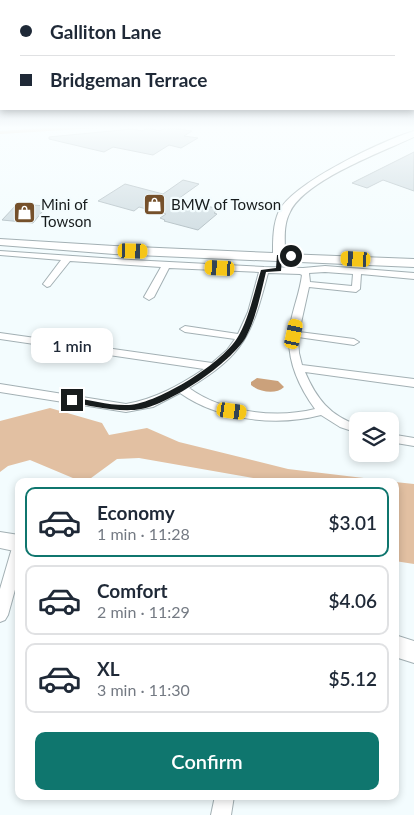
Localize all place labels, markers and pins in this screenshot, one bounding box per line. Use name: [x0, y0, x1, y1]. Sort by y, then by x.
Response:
shop icon: BMW of Towson: [143, 192, 167, 216]
place label: Mini of Towson: [41, 195, 92, 230]
place label: BMW of Towson: [171, 195, 281, 213]
shop icon: Mini of Towson: [13, 201, 37, 225]

